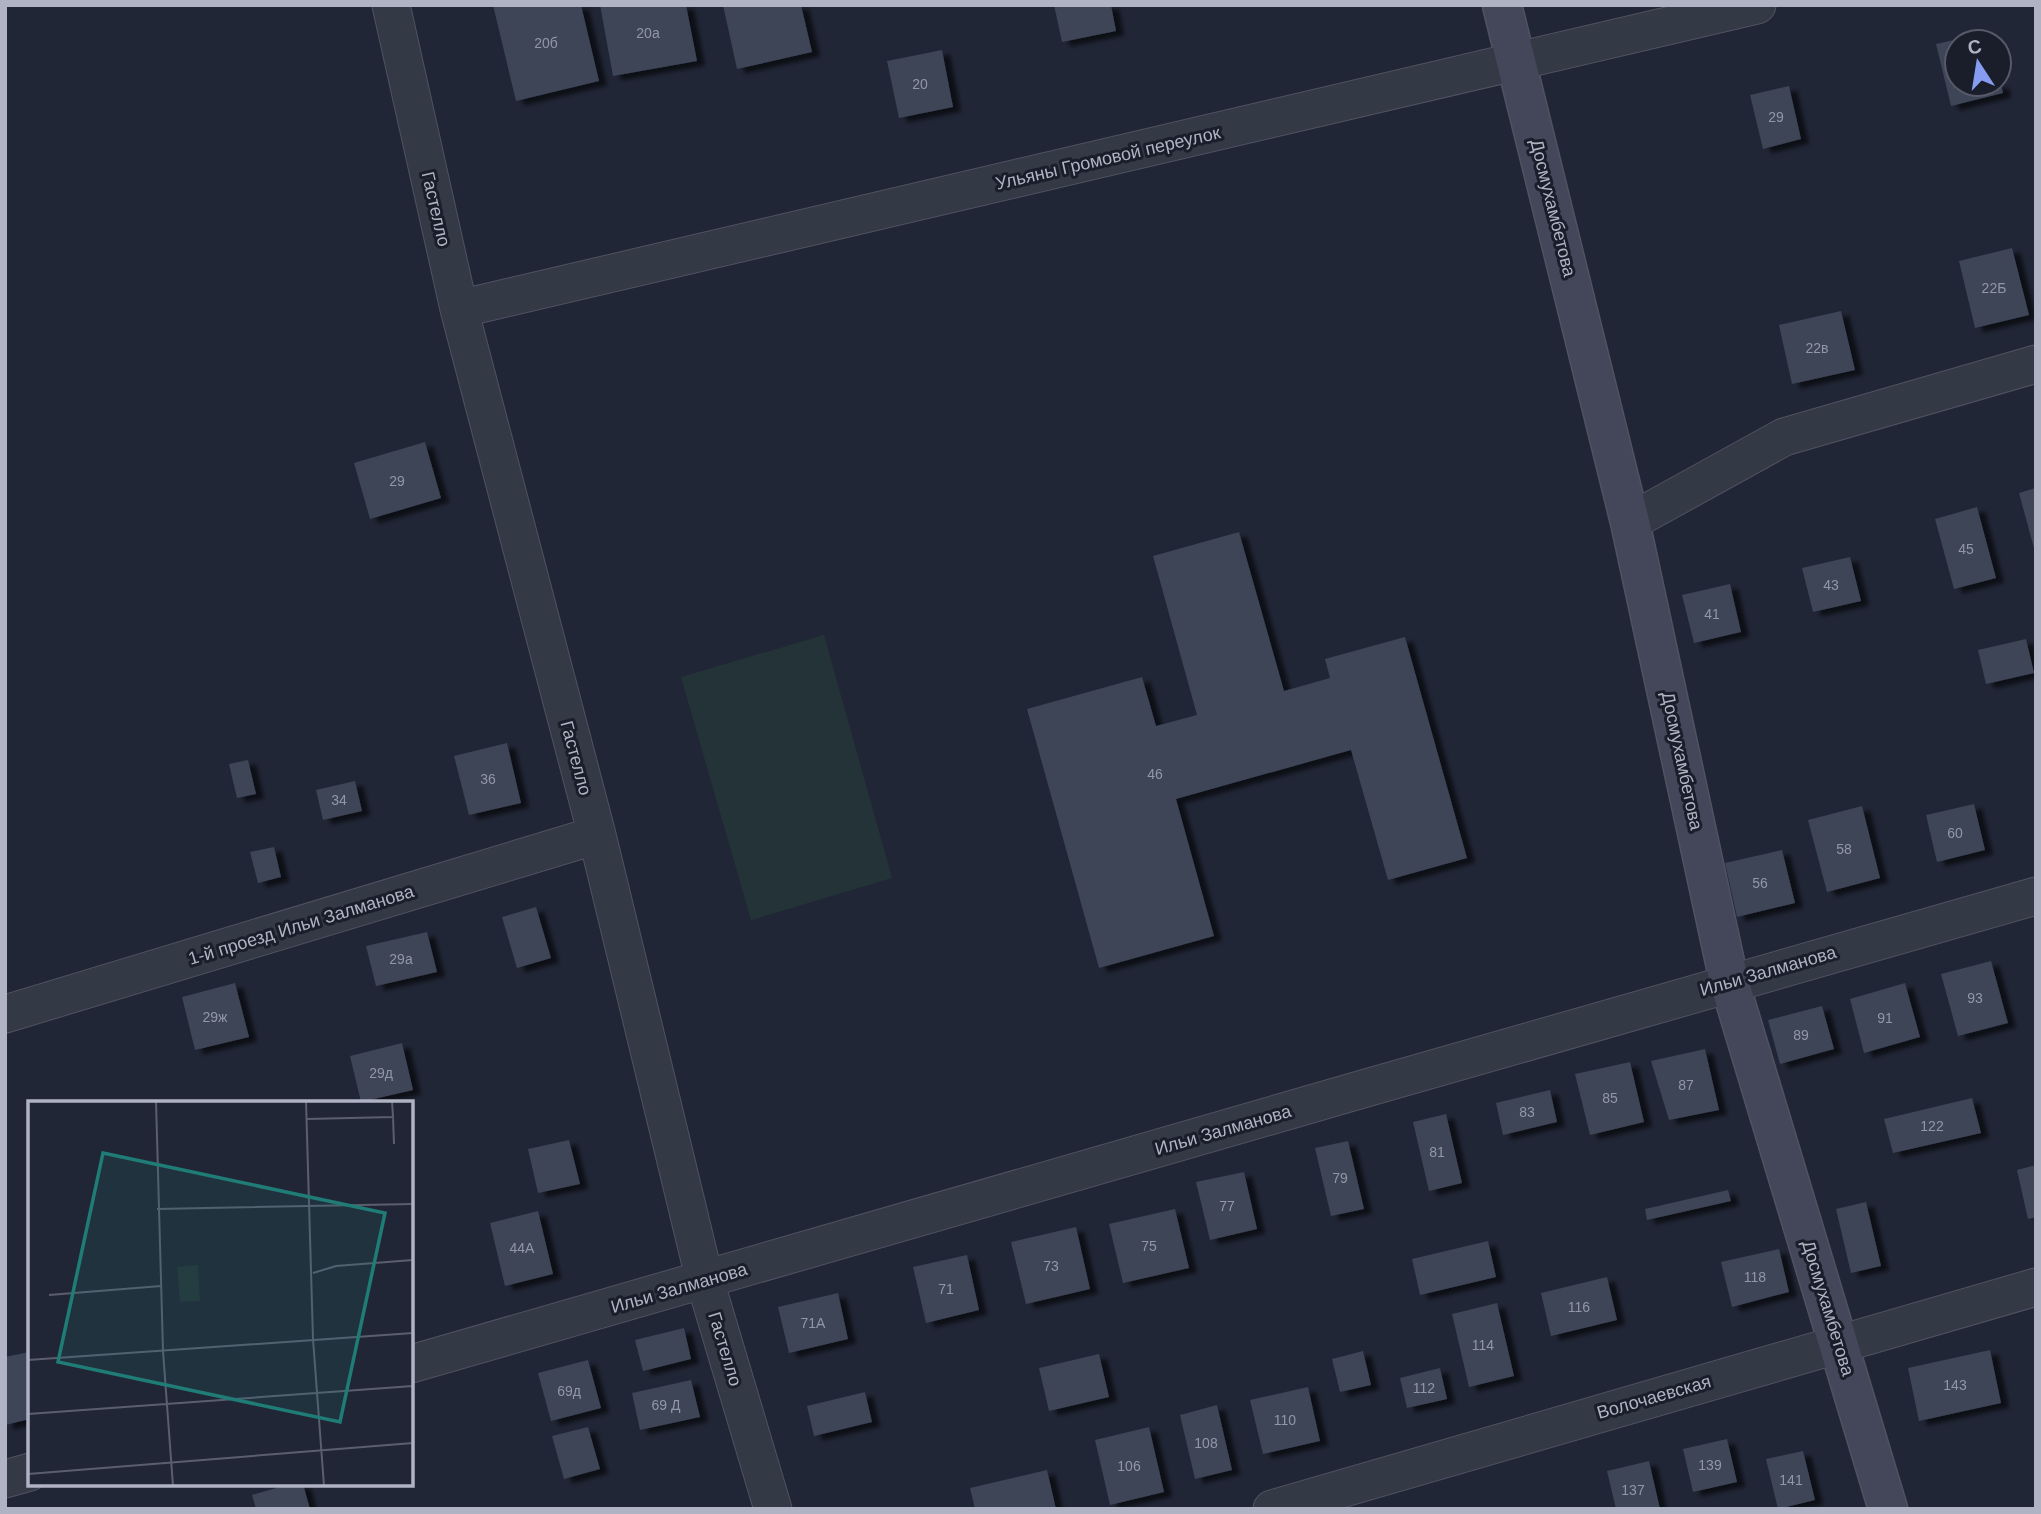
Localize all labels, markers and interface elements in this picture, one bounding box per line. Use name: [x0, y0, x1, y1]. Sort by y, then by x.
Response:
house number: 20а: [636, 25, 660, 41]
north arrow: [1943, 28, 2013, 98]
house number: 20б: [534, 35, 558, 51]
text: С: [1966, 35, 1984, 59]
house number: 20: [912, 76, 928, 92]
house number: 29: [1768, 109, 1784, 125]
street label: Ульяны Громовой переулок: [994, 122, 1222, 194]
street label: Досмухамбетова: [1526, 137, 1580, 280]
street label: Гастелло: [418, 170, 454, 248]
house number: 22Б: [1982, 280, 2006, 296]
house number: 22в: [1805, 340, 1829, 356]
house number: 29: [389, 473, 405, 489]
house number: 45: [1958, 541, 1974, 557]
house number: 43: [1823, 577, 1839, 593]
house number: 41: [1704, 606, 1720, 622]
street label: Досмухамбетова: [1658, 690, 1707, 833]
street label: Гастелло: [556, 719, 596, 797]
house number: 46: [1147, 766, 1163, 782]
house number: 36: [480, 771, 496, 787]
house number: 34: [331, 792, 347, 808]
house number: 60: [1947, 825, 1963, 841]
house number: 58: [1836, 841, 1852, 857]
house number: 56: [1752, 875, 1768, 891]
street label: 1-й проезд Ильи Залманова: [186, 881, 417, 969]
street label: Ильи Залманова: [1697, 942, 1839, 1000]
house number: 29а: [389, 951, 413, 967]
house number: 93: [1967, 990, 1983, 1006]
house number: 29ж: [203, 1009, 228, 1025]
house number: 91: [1877, 1010, 1893, 1026]
house number: 89: [1793, 1027, 1809, 1043]
house number: 29д: [369, 1065, 393, 1081]
house number: 87: [1678, 1077, 1694, 1093]
house number: 85: [1602, 1090, 1618, 1106]
inset map: [28, 1101, 413, 1486]
street label: Ильи Залманова: [1152, 1101, 1294, 1159]
house number: 83: [1519, 1104, 1535, 1120]
house number: 122: [1920, 1118, 1944, 1134]
house number: 81: [1429, 1144, 1445, 1160]
house number: 79: [1332, 1170, 1348, 1186]
house number: 77: [1219, 1198, 1235, 1214]
house number: 75: [1141, 1238, 1157, 1254]
street label: Досмухамбетова: [1798, 1238, 1858, 1379]
house number: 44А: [510, 1240, 535, 1256]
house number: 73: [1043, 1258, 1059, 1274]
street label: Ильи Залманова: [608, 1259, 750, 1317]
house number: 118: [1744, 1269, 1766, 1285]
house number: 71: [938, 1281, 954, 1297]
house number: 116: [1568, 1299, 1590, 1315]
street label: Гастелло: [704, 1310, 746, 1388]
house number: 71А: [801, 1315, 826, 1331]
house number: 114: [1472, 1337, 1494, 1353]
street label: Волочаевская: [1595, 1371, 1713, 1423]
house number: 143: [1943, 1377, 1967, 1393]
house number: 112: [1413, 1380, 1435, 1396]
house number: 69д: [557, 1383, 581, 1399]
house number: 69 Д: [652, 1397, 681, 1413]
house number: 110: [1274, 1412, 1296, 1428]
house number: 108: [1194, 1435, 1218, 1451]
house number: 139: [1698, 1457, 1722, 1473]
house number: 106: [1117, 1458, 1141, 1474]
house number: 141: [1779, 1472, 1803, 1488]
house number: 137: [1621, 1482, 1645, 1498]

